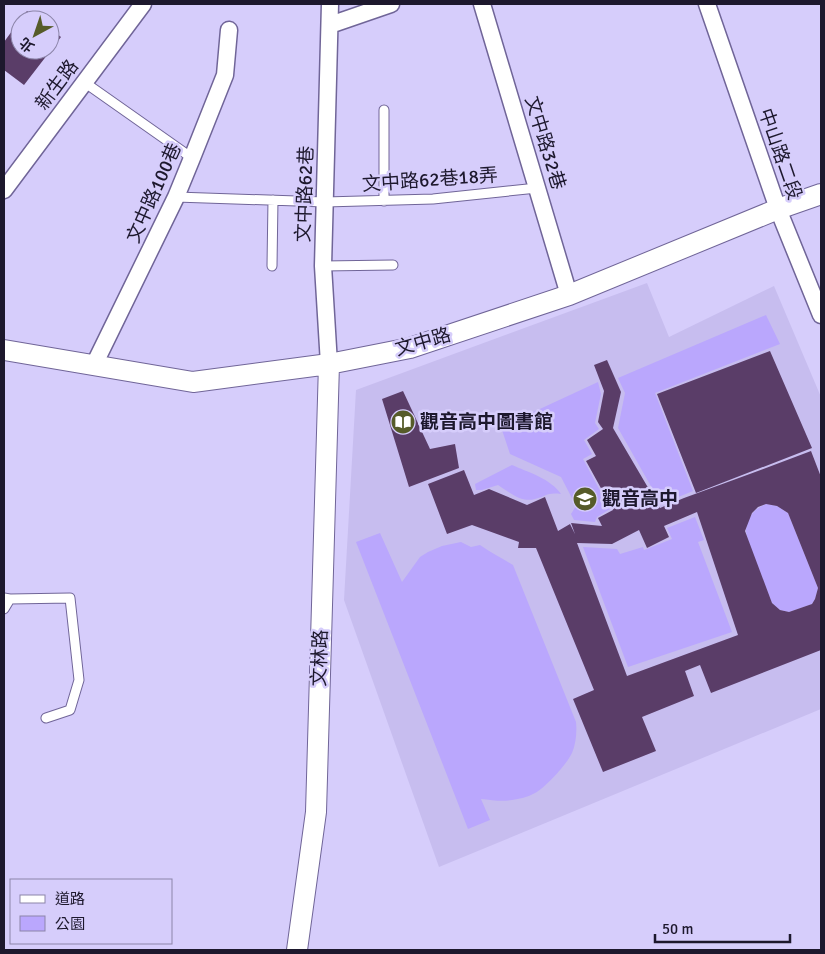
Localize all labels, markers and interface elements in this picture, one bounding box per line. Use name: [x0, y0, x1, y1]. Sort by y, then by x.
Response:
north arrow: [10, 10, 60, 60]
text: 北: [16, 34, 38, 56]
street label: 新生路: [30, 55, 84, 115]
street label: 文中路32巷: [519, 93, 571, 193]
street label: 中山路二段: [753, 105, 807, 203]
street label: 文中路100巷: [121, 139, 187, 247]
street label: 文中路62巷: [291, 145, 319, 243]
street label: 文中路62巷18弄: [361, 163, 499, 197]
street label: 文中路: [392, 323, 454, 361]
library icon: 觀音高中圖書館: [390, 409, 416, 435]
place label: 觀音高中圖書館: [420, 410, 553, 434]
school or university icon: 觀音高中: [572, 486, 598, 512]
place label: 觀音高中: [602, 487, 678, 511]
street label: 文林路: [307, 629, 333, 687]
legend: [10, 879, 172, 944]
text: 道路: [55, 890, 85, 908]
scale bar: [655, 912, 790, 944]
text: 公園: [55, 915, 85, 933]
text: 50 m: [662, 920, 693, 938]

